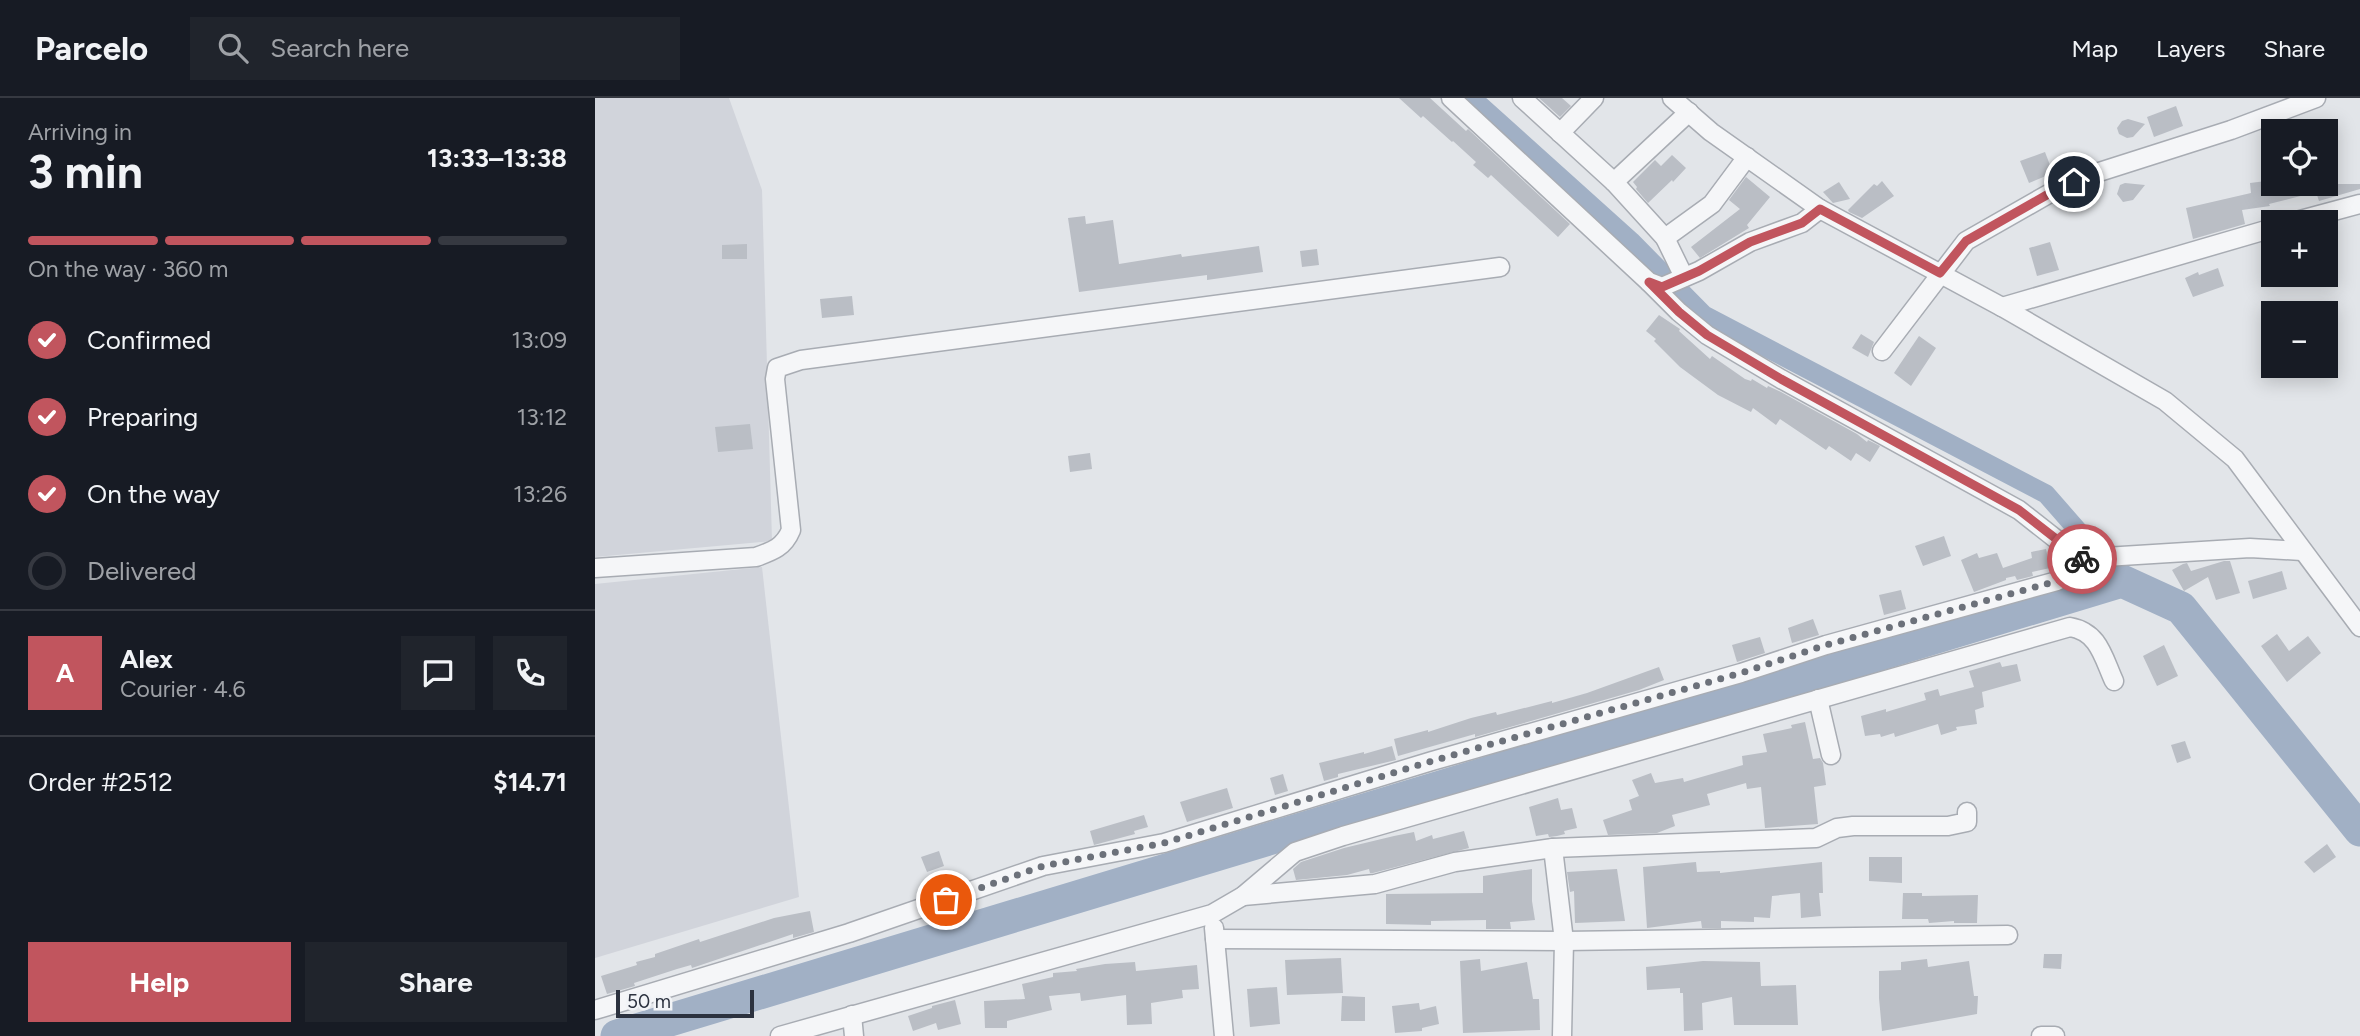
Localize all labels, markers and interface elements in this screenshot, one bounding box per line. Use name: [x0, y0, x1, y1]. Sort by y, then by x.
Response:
search box: [190, 17, 680, 80]
text: Parcelo: [35, 29, 148, 68]
icon: search: [214, 29, 252, 67]
text: Search here: [270, 32, 409, 64]
text: Map: [2071, 34, 2118, 63]
text: Layers: [2156, 34, 2225, 63]
text: Share: [2263, 34, 2325, 63]
text: Arriving in: [28, 118, 132, 146]
map controls: [2261, 119, 2338, 378]
button: locate: [2261, 119, 2338, 196]
text: 13:33–13:38: [427, 142, 567, 174]
text: 3 min: [28, 144, 143, 200]
pin: [2044, 152, 2104, 212]
icon: home: [2055, 163, 2093, 201]
button: +: [2261, 210, 2338, 287]
text: On the way · 360 m: [28, 255, 228, 283]
button: −: [2261, 301, 2338, 378]
icon: check: [28, 321, 66, 359]
text: Confirmed: [87, 324, 211, 356]
text: 13:09: [511, 326, 567, 354]
icon: check: [28, 398, 66, 436]
text: Preparing: [87, 401, 198, 433]
text: 13:12: [517, 403, 567, 431]
icon: check: [28, 475, 66, 513]
text: On the way: [87, 478, 220, 510]
text: 13:26: [513, 480, 567, 508]
courier: [2047, 524, 2117, 594]
icon: bike: [2063, 540, 2101, 578]
text: Delivered: [87, 555, 196, 587]
button: chat: [401, 636, 475, 710]
button: phone: [493, 636, 567, 710]
text: Alex: [120, 643, 173, 675]
text: A: [56, 657, 74, 689]
text: Courier · 4.6: [120, 675, 246, 703]
text: Order #2512: [28, 766, 173, 798]
text: $14.71: [493, 766, 567, 798]
pin: [916, 870, 976, 930]
icon: bag: [927, 881, 965, 919]
button: Help: [28, 942, 291, 1022]
button: Share: [305, 942, 567, 1022]
scale bar: [616, 987, 754, 1019]
text: 50 m: [627, 990, 671, 1013]

